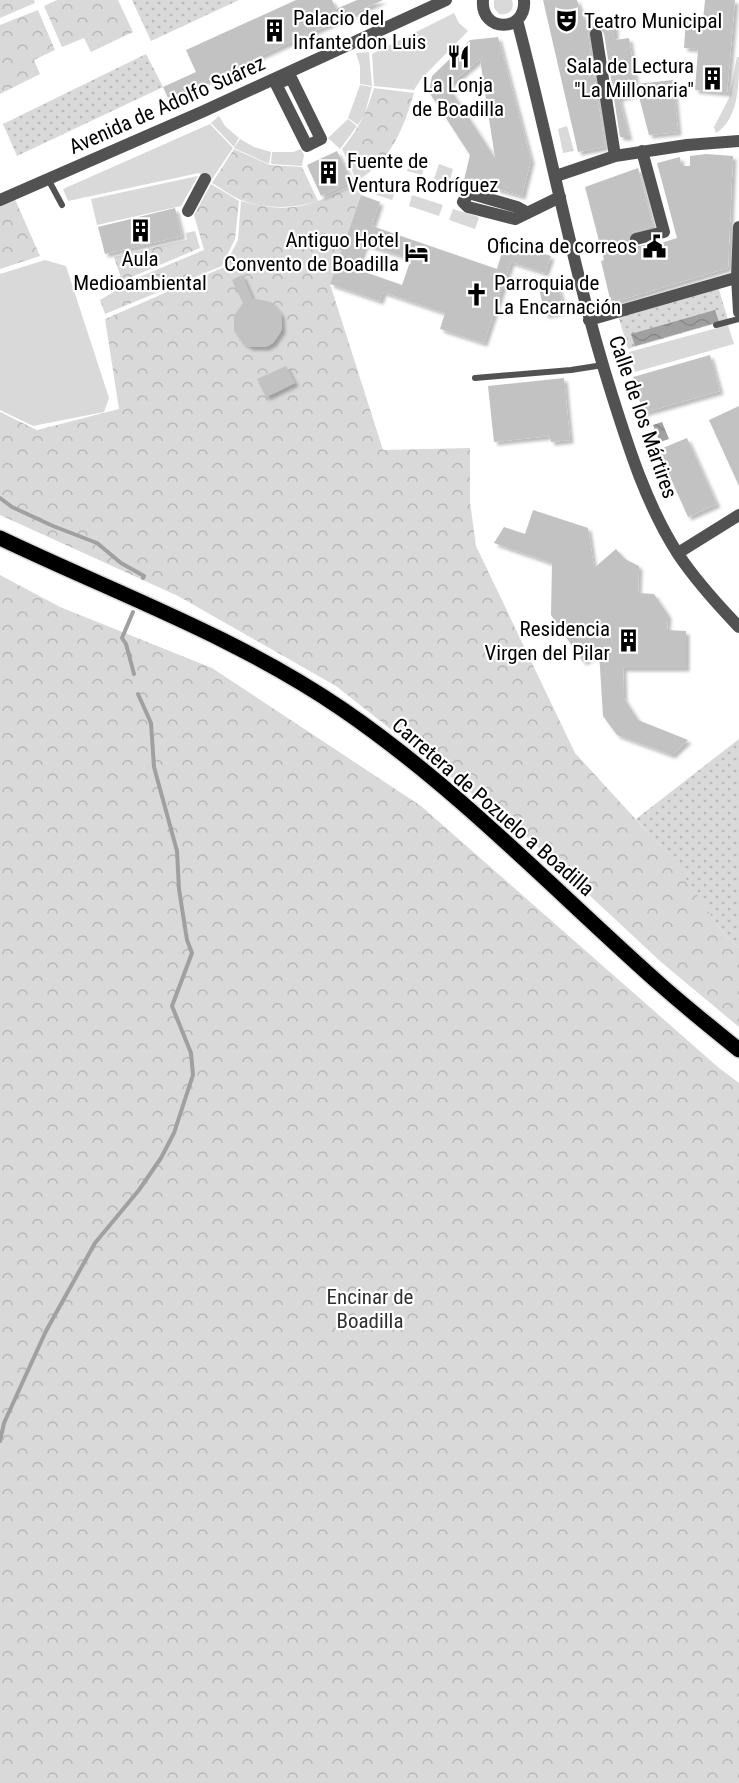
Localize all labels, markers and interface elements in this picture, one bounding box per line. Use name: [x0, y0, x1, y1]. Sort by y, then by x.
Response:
place label: Palacio del Infante don Luis: [293, 6, 426, 54]
theatre icon: Teatro Municipal: [553, 8, 579, 34]
place label: Teatro Municipal: [584, 9, 722, 33]
building icon: Palacio del Infante don Luis: [262, 17, 288, 43]
restaurant icon: La Lonja de Boadilla: [445, 44, 471, 70]
street label: Avenida de Adolfo Suárez: [65, 51, 269, 159]
place label: Sala de Lectura "La Millonaria": [566, 54, 694, 102]
building icon: Sala de Lectura "La Millonaria": [699, 65, 725, 91]
place label: La Lonja de Boadilla: [412, 73, 504, 121]
place label: Fuente de Ventura Rodríguez: [347, 149, 499, 197]
building icon: Fuente de Ventura Rodríguez: [316, 160, 342, 186]
building icon: Aula Medioambiental: [127, 218, 153, 244]
place label: Antiguo Hotel Convento de Boadilla: [224, 228, 399, 276]
public building icon: Oficina de correos: [642, 233, 668, 259]
place label: Oficina de correos: [487, 234, 637, 258]
hotel icon: Antiguo Hotel Convento de Boadilla: [404, 239, 430, 265]
place label: Aula Medioambiental: [73, 247, 207, 295]
place label: Parroquia de La Encarnación: [494, 271, 621, 319]
church icon: Parroquia de La Encarnación: [463, 282, 489, 308]
street label: Calle de los Mártires: [604, 332, 682, 502]
place label: Residencia Virgen del Pilar: [484, 617, 610, 665]
building icon: Residencia Virgen del Pilar: [615, 628, 641, 654]
street label: Carretera de Pozuelo a Boadilla: [387, 713, 599, 901]
park label: Encinar de Boadilla: [327, 1285, 414, 1333]

